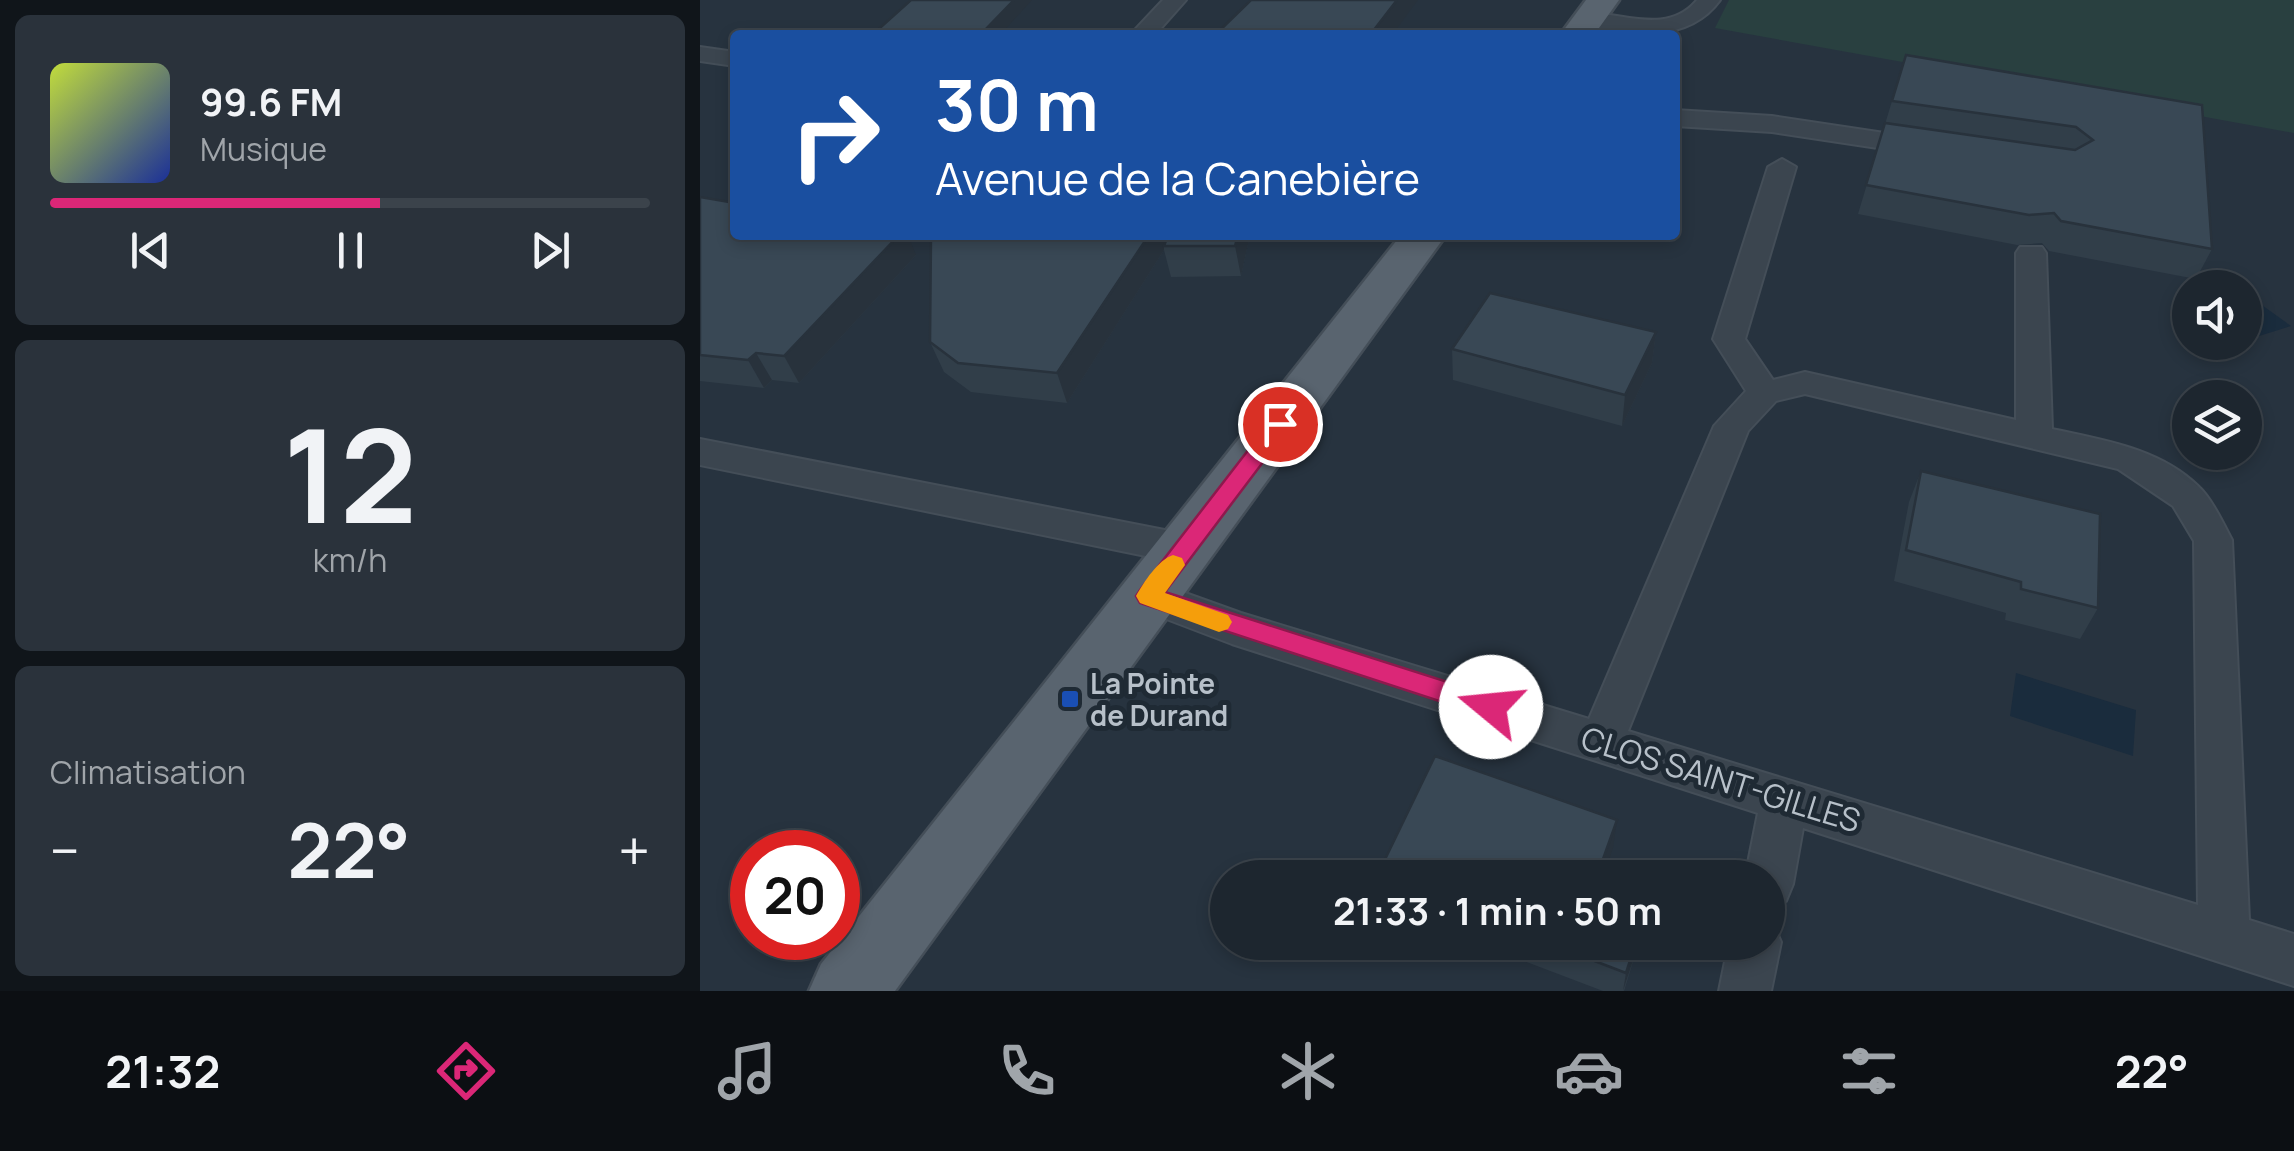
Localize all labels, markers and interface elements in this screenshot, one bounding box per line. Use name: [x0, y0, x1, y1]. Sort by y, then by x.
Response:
text: 30 m: [935, 56, 1099, 152]
icon: right: [770, 70, 900, 200]
text: 99.6 FM: [200, 75, 342, 127]
text: Musique: [200, 127, 327, 171]
text: Avenue de la Canebière: [935, 147, 1420, 209]
icon: previous: [123, 223, 178, 278]
icon: pause: [323, 223, 378, 278]
icon: next: [523, 223, 578, 278]
map controls: [2172, 270, 2262, 470]
button: sound: [2172, 270, 2262, 360]
button: layers: [2172, 380, 2262, 470]
pin: [1238, 382, 1323, 467]
text: 12: [283, 384, 417, 562]
icon: arrive: [1253, 397, 1308, 452]
text: km/h: [313, 538, 387, 582]
position arrow: [1439, 655, 1543, 759]
place label: La Pointe de Durand: [1090, 664, 1228, 734]
marker: La Pointe de Durand: [1059, 688, 1081, 710]
street label: CLOS SAINT-GILLES: [1576, 716, 1866, 842]
text: Climatisation: [50, 750, 246, 794]
text: 22°: [287, 798, 411, 901]
text: −: [50, 812, 80, 888]
text: +: [618, 812, 650, 888]
speed limit sign: 20: [730, 830, 860, 960]
text: 21:33 · 1 min · 50 m: [1333, 884, 1662, 936]
icon: directions: [431, 1036, 501, 1106]
icon: music: [712, 1036, 782, 1106]
icon: phone: [992, 1036, 1062, 1106]
icon: climate: [1273, 1036, 1343, 1106]
icon: car: [1554, 1036, 1624, 1106]
icon: filters: [1834, 1036, 1904, 1106]
text: 21:32: [105, 1040, 220, 1102]
text: 22°: [2115, 1040, 2189, 1102]

